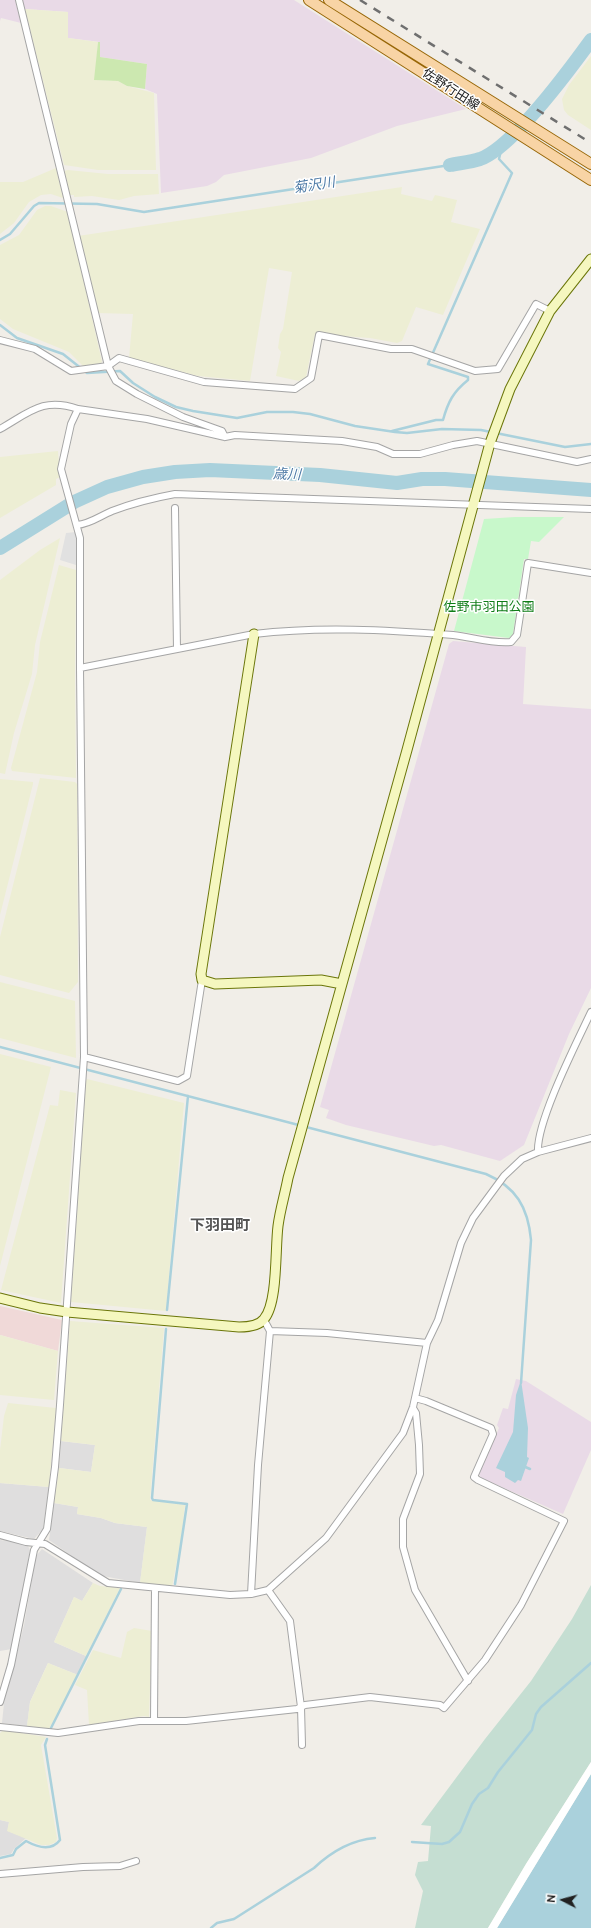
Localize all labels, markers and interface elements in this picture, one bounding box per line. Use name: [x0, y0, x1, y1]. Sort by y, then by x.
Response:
street label: 佐野行田線: [419, 65, 483, 113]
water label: 菊沢川: [292, 173, 336, 197]
water label: 歳川: [273, 465, 301, 483]
park label: 佐野市羽田公園: [444, 599, 534, 615]
district label: 下羽田町: [190, 1216, 250, 1234]
north arrow: [543, 1880, 583, 1920]
text: N: [545, 1894, 557, 1903]

